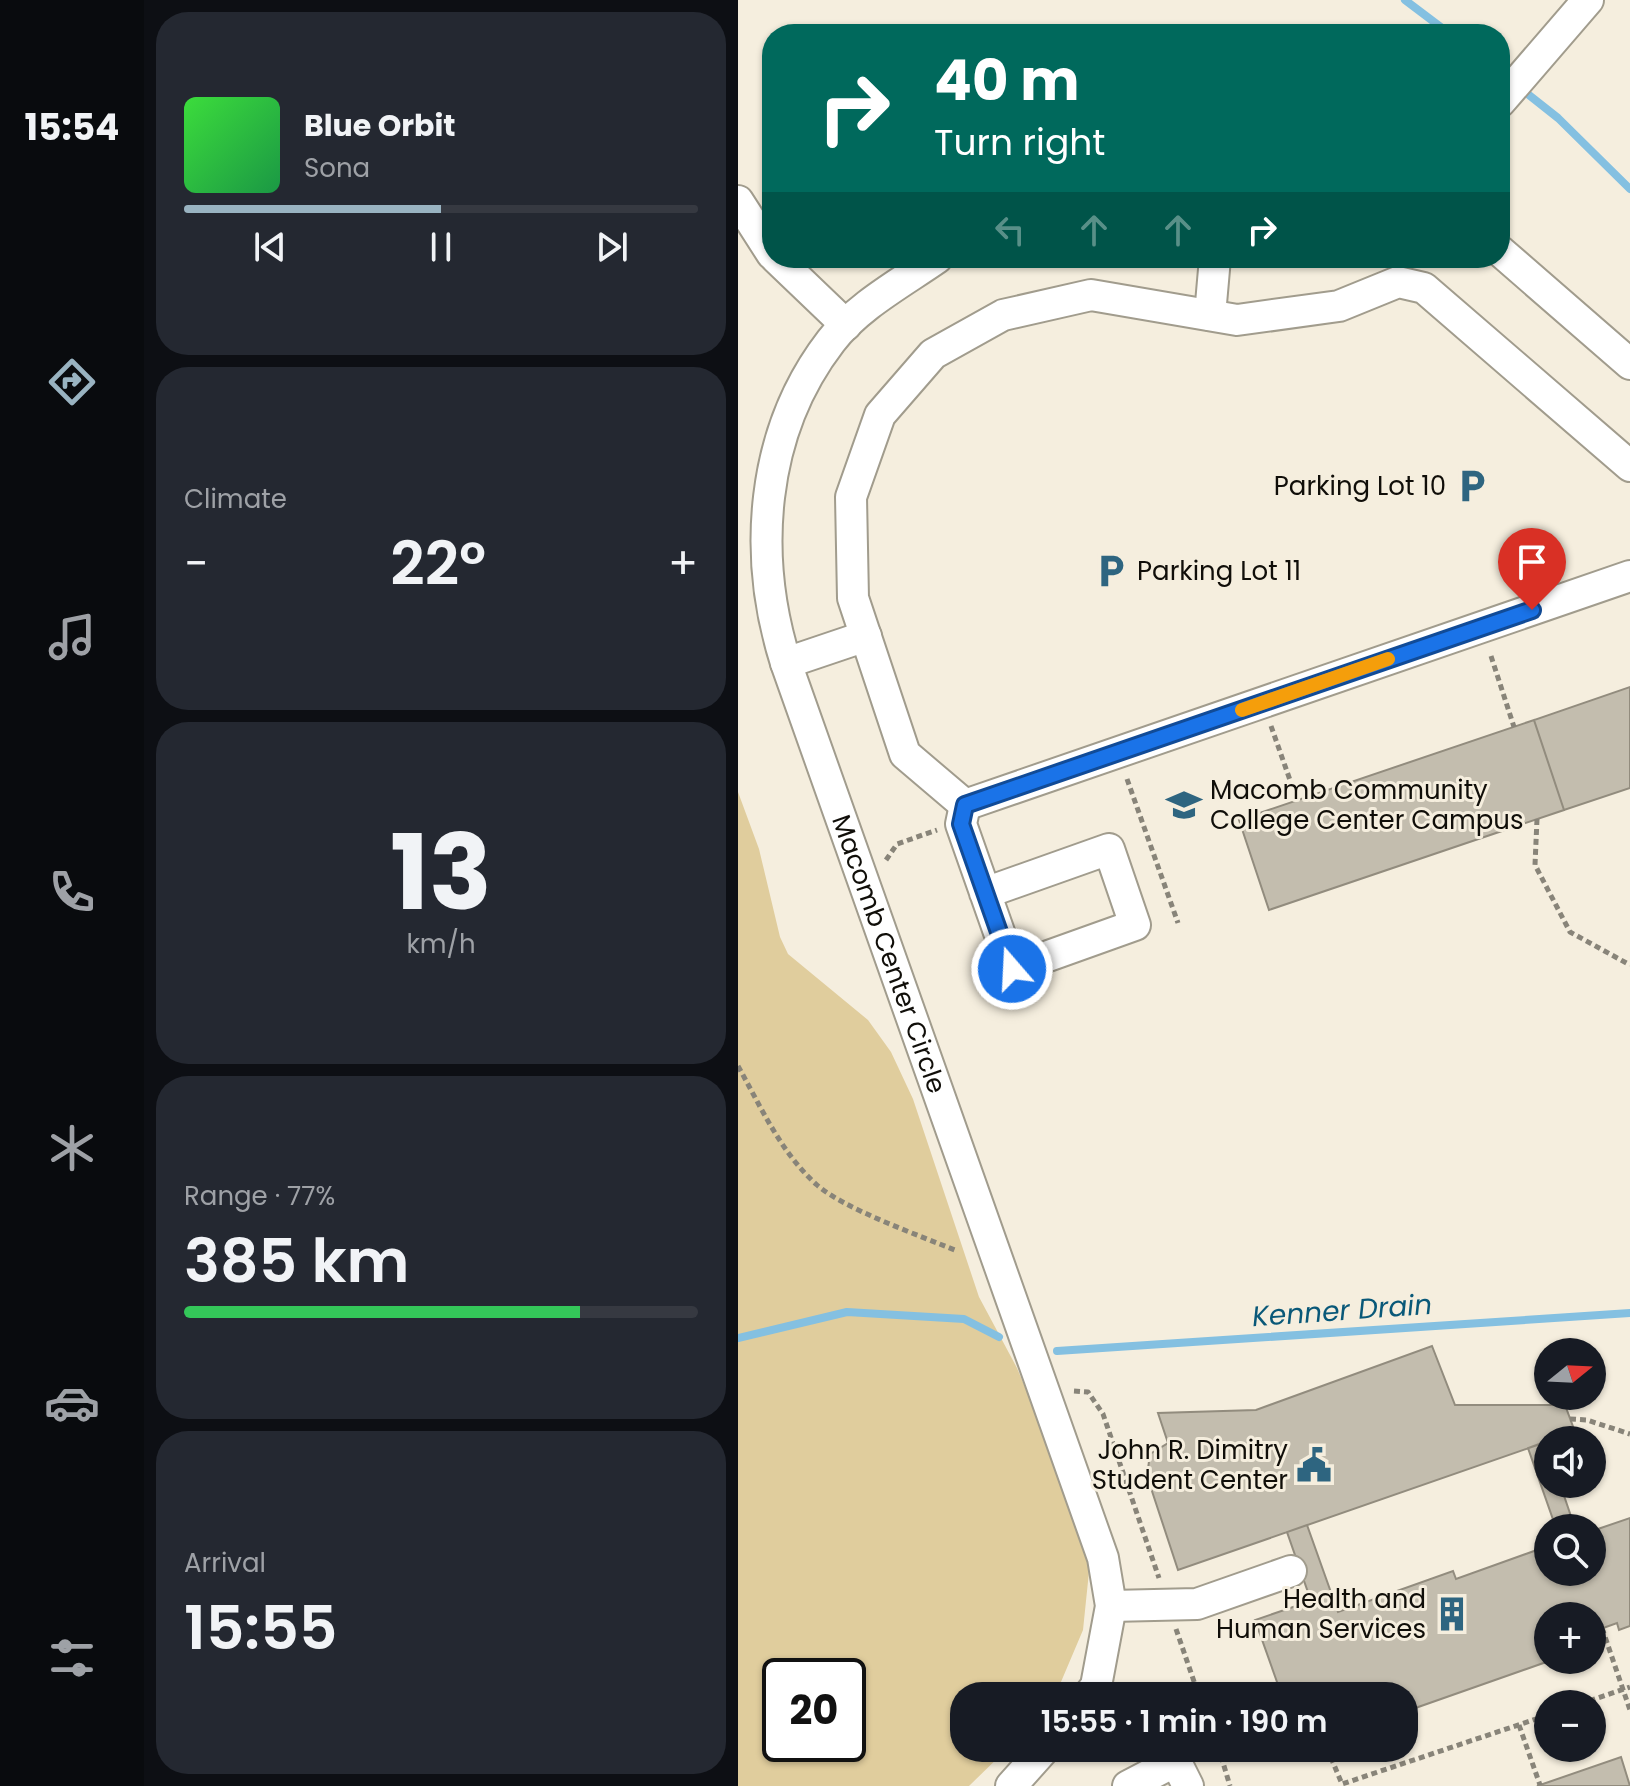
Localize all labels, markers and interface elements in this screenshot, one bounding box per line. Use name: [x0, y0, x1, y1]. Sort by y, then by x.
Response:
text: 40 m: [934, 41, 1080, 120]
icon: right: [802, 56, 906, 160]
text: 15:54: [25, 102, 119, 153]
text: Blue Orbit: [304, 104, 456, 147]
text: Turn right: [934, 117, 1105, 168]
text: Sona: [304, 150, 370, 186]
icon: left: [988, 208, 1032, 252]
icon: ahead: [1072, 208, 1116, 252]
icon: ahead: [1156, 208, 1200, 252]
icon: right: [1240, 208, 1284, 252]
icon: previous: [248, 225, 292, 269]
icon: pause: [419, 225, 463, 269]
icon: next: [590, 225, 634, 269]
icon: directions: [44, 354, 100, 410]
parking icon: Parking Lot 10: [1453, 467, 1491, 505]
place label: Parking Lot 10: [1274, 468, 1446, 504]
text: Climate: [184, 481, 287, 517]
text: 22°: [390, 522, 486, 606]
pin: [1498, 528, 1566, 610]
text: −: [184, 533, 208, 594]
text: +: [668, 533, 698, 594]
icon: arrive: [1510, 540, 1554, 584]
parking icon: Parking Lot 11: [1092, 552, 1130, 590]
place label: Parking Lot 11: [1137, 553, 1301, 589]
icon: music: [44, 609, 100, 665]
place label: Macomb Community College Center Campus: [1210, 772, 1524, 838]
school or university icon: Macomb Community College Center Campus: [1165, 786, 1203, 824]
text: 13: [390, 800, 492, 945]
street label: Macomb Center Circle: [823, 810, 955, 1098]
icon: phone: [44, 864, 100, 920]
text: km/h: [406, 926, 476, 962]
position arrow: [970, 927, 1054, 1011]
icon: climate: [44, 1120, 100, 1176]
text: Range · 77%: [184, 1178, 335, 1214]
text: 385 km: [184, 1219, 409, 1303]
water label: Kenner Drain: [1251, 1285, 1433, 1336]
north arrow: [1534, 1338, 1606, 1410]
map controls: [1534, 1338, 1606, 1762]
icon: car: [44, 1375, 100, 1431]
button: sound: [1534, 1426, 1606, 1498]
place label: John R. Dimitry Student Center: [1092, 1432, 1288, 1498]
public building icon: John R. Dimitry Student Center: [1295, 1446, 1333, 1484]
button: search: [1534, 1514, 1606, 1586]
text: Arrival: [184, 1545, 266, 1581]
place label: Health and Human Services: [1216, 1581, 1426, 1647]
text: 15:55: [184, 1586, 337, 1670]
building icon: Health and Human Services: [1433, 1595, 1471, 1633]
button: +: [1534, 1602, 1606, 1674]
icon: filters: [44, 1630, 100, 1686]
speed limit sign: 20: [762, 1658, 866, 1762]
button: −: [1534, 1690, 1606, 1762]
text: 15:55 · 1 min · 190 m: [1041, 1700, 1327, 1743]

